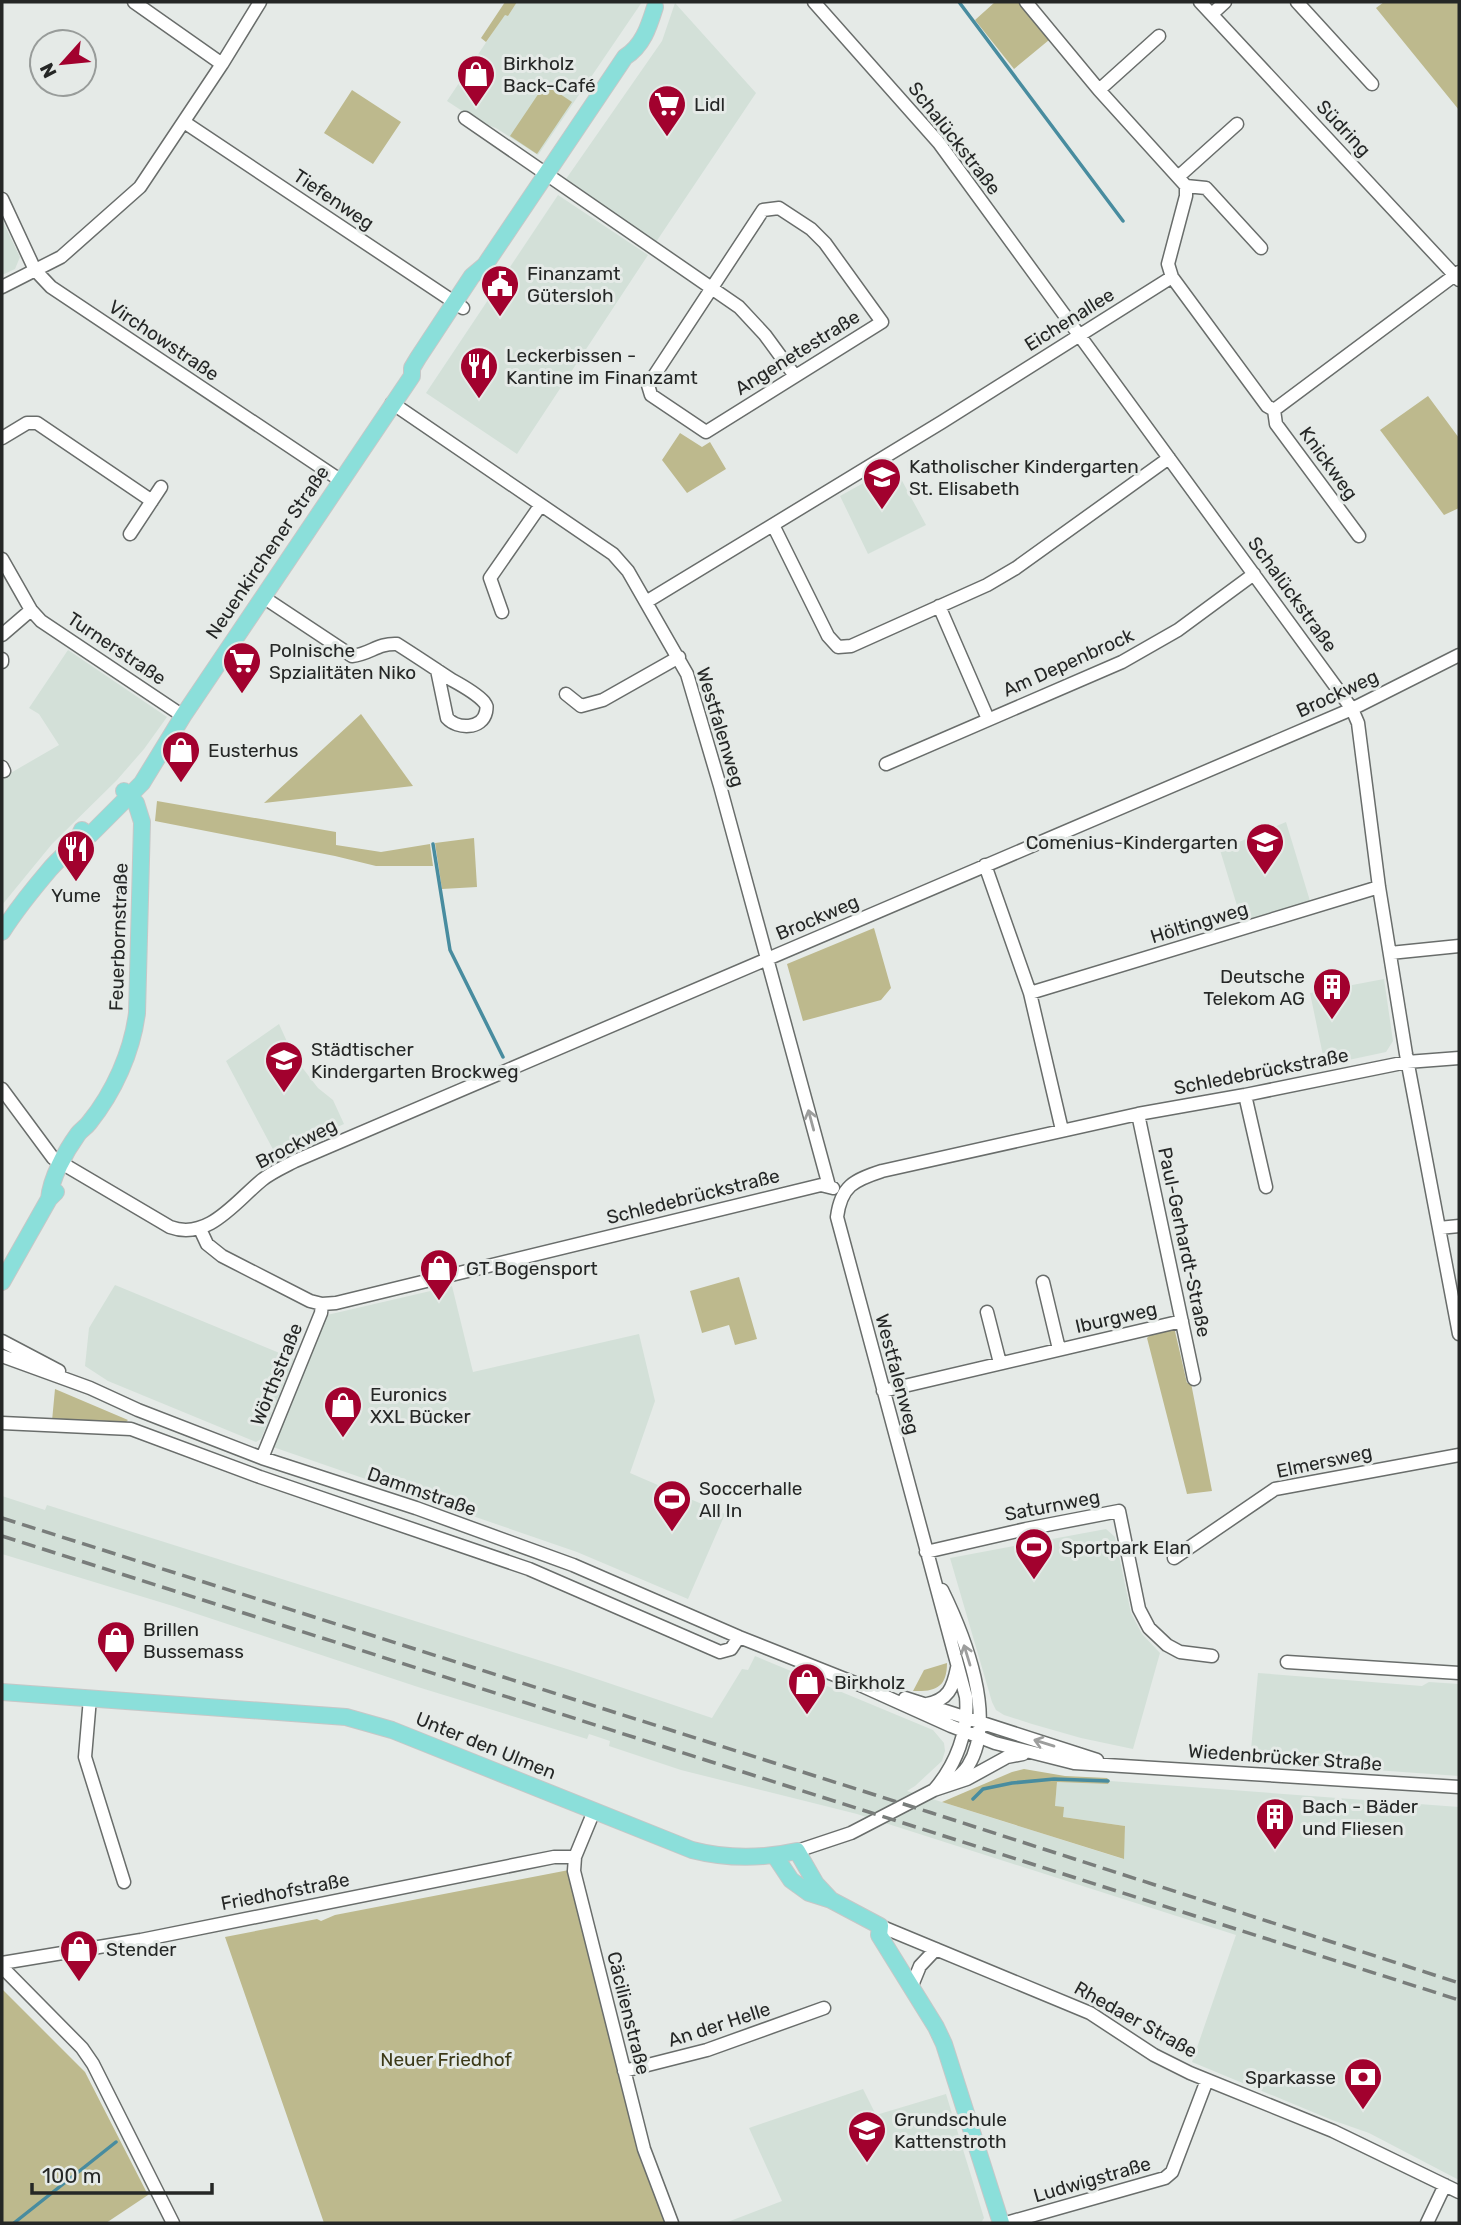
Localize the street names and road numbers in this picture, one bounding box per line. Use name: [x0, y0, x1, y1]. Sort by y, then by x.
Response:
street label: Schalückstraße: [903, 77, 1006, 199]
street label: Südring: [1312, 95, 1376, 162]
street label: Tiefenweg: [289, 164, 378, 235]
street label: Eichenallee: [1020, 283, 1118, 356]
street label: Virchowstraße: [104, 295, 223, 386]
street label: Angenetestraße: [731, 305, 864, 400]
street label: Knickweg: [1294, 422, 1363, 504]
street label: Neuenkirchener Straße: [201, 461, 334, 643]
street label: Schalückstraße: [1243, 532, 1342, 656]
street label: Turnerstraße: [63, 607, 170, 690]
street label: Am Depenbrock: [999, 623, 1137, 702]
street label: Brockweg: [1293, 664, 1382, 722]
street label: Westfalenweg: [691, 665, 750, 790]
street label: Feuerbornstraße: [104, 863, 133, 1012]
street label: Brockweg: [772, 890, 862, 945]
street label: Höltingweg: [1148, 897, 1251, 948]
street label: Schledebrückstraße: [1172, 1043, 1350, 1100]
street label: Brockweg: [252, 1113, 341, 1174]
street label: Paul-Gerhardt-Straße: [1153, 1145, 1216, 1339]
street label: Schledebrückstraße: [604, 1164, 782, 1229]
street label: Iburgweg: [1073, 1297, 1159, 1338]
street label: Westfalenweg: [870, 1311, 925, 1437]
street label: Wörthstraße: [245, 1320, 307, 1429]
street label: Elmersweg: [1274, 1440, 1374, 1483]
street label: Dammstraße: [364, 1462, 479, 1521]
street label: Saturnweg: [1002, 1485, 1102, 1526]
street label: Unter den Ulmen: [412, 1707, 559, 1784]
street label: Wiedenbrücker Straße: [1187, 1739, 1383, 1776]
street label: Friedhofstraße: [219, 1868, 351, 1915]
street label: Cäcilienstraße: [602, 1949, 655, 2077]
street label: Rhedaer Straße: [1070, 1976, 1201, 2063]
street label: An der Helle: [665, 1997, 773, 2052]
street label: Ludwigstraße: [1031, 2152, 1153, 2207]

